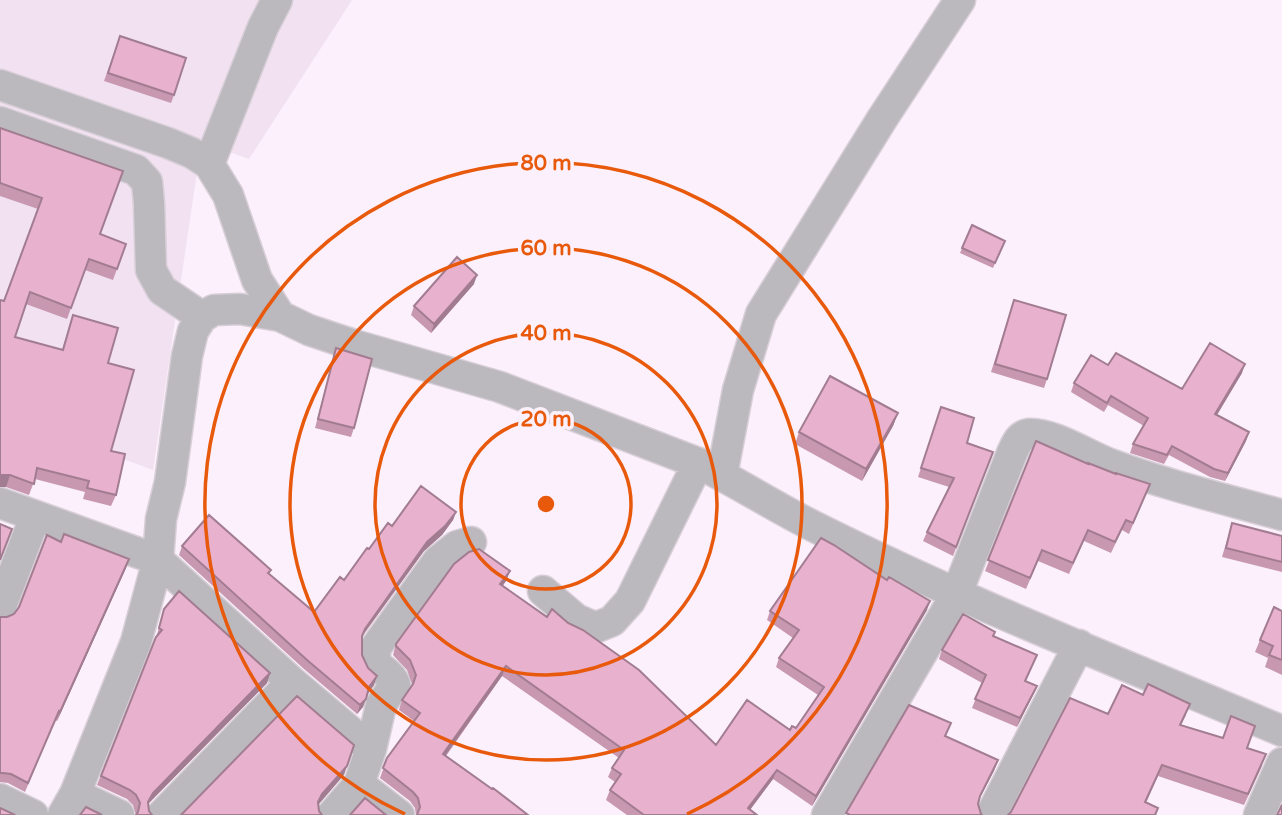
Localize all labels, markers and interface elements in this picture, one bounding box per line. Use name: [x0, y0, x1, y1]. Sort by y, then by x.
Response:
text: 80 m: [520, 151, 572, 176]
text: 60 m: [520, 236, 572, 261]
text: 40 m: [520, 321, 572, 346]
text: 20 m: [520, 407, 572, 432]
centre of rings: [534, 492, 558, 516]

